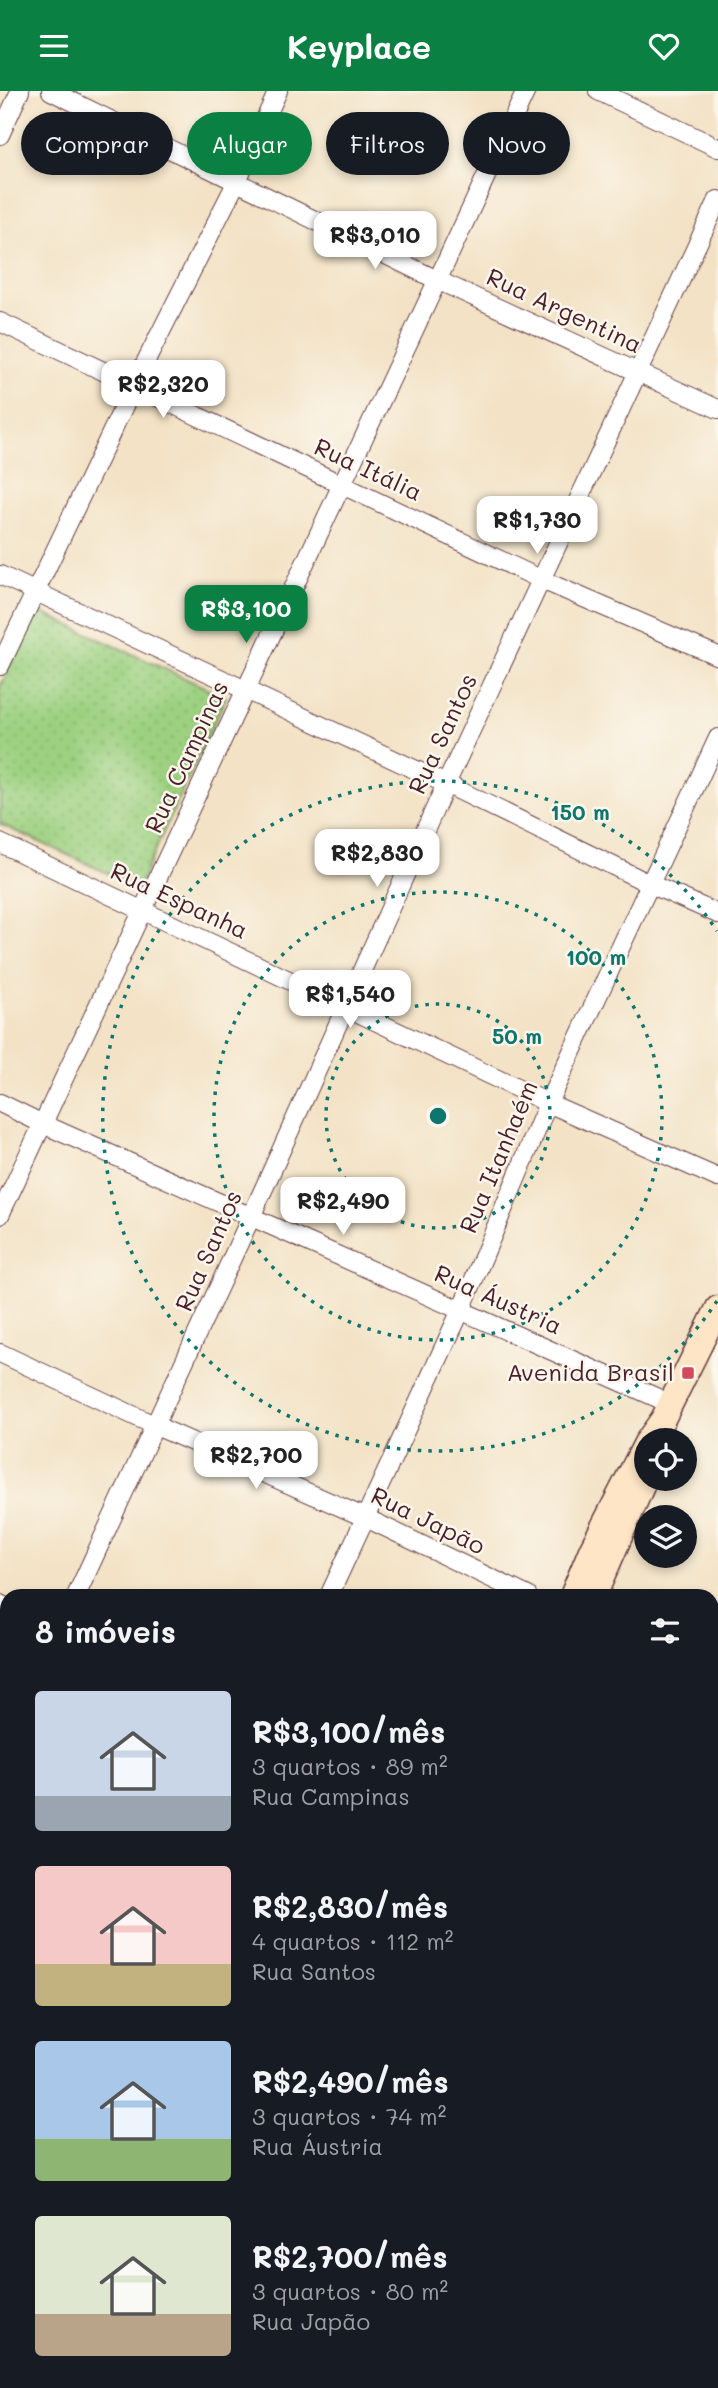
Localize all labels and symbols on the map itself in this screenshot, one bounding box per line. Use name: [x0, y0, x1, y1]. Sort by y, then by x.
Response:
pin: R$3,010: [310, 211, 440, 271]
street label: Rua Argentina: [482, 260, 647, 359]
pin: R$2,320: [98, 361, 228, 420]
street label: Rua Itália: [310, 430, 428, 507]
pin: R$1,730: [472, 497, 602, 556]
pin: R$3,100: [181, 585, 311, 645]
street label: Rua Santos: [400, 668, 483, 799]
street label: Rua Campinas: [137, 675, 234, 837]
text: 150 m: [550, 798, 610, 825]
pin: R$2,830: [312, 829, 442, 889]
street label: Rua Espanha: [106, 854, 253, 945]
text: 100 m: [566, 943, 626, 970]
pin: R$1,540: [285, 971, 415, 1030]
text: 50 m: [492, 1022, 542, 1049]
street label: Rua Itanhaém: [452, 1075, 544, 1237]
centre of rings: [426, 1104, 450, 1128]
pin: R$2,490: [278, 1177, 408, 1237]
street label: Rua Santos: [167, 1185, 248, 1316]
street label: Rua Áustria: [430, 1257, 567, 1341]
place label: Avenida Brasil: [507, 1356, 674, 1387]
marker: Avenida Brasil: [680, 1365, 696, 1381]
pin: R$2,700: [191, 1431, 321, 1491]
street label: Rua Japão: [366, 1479, 491, 1561]

